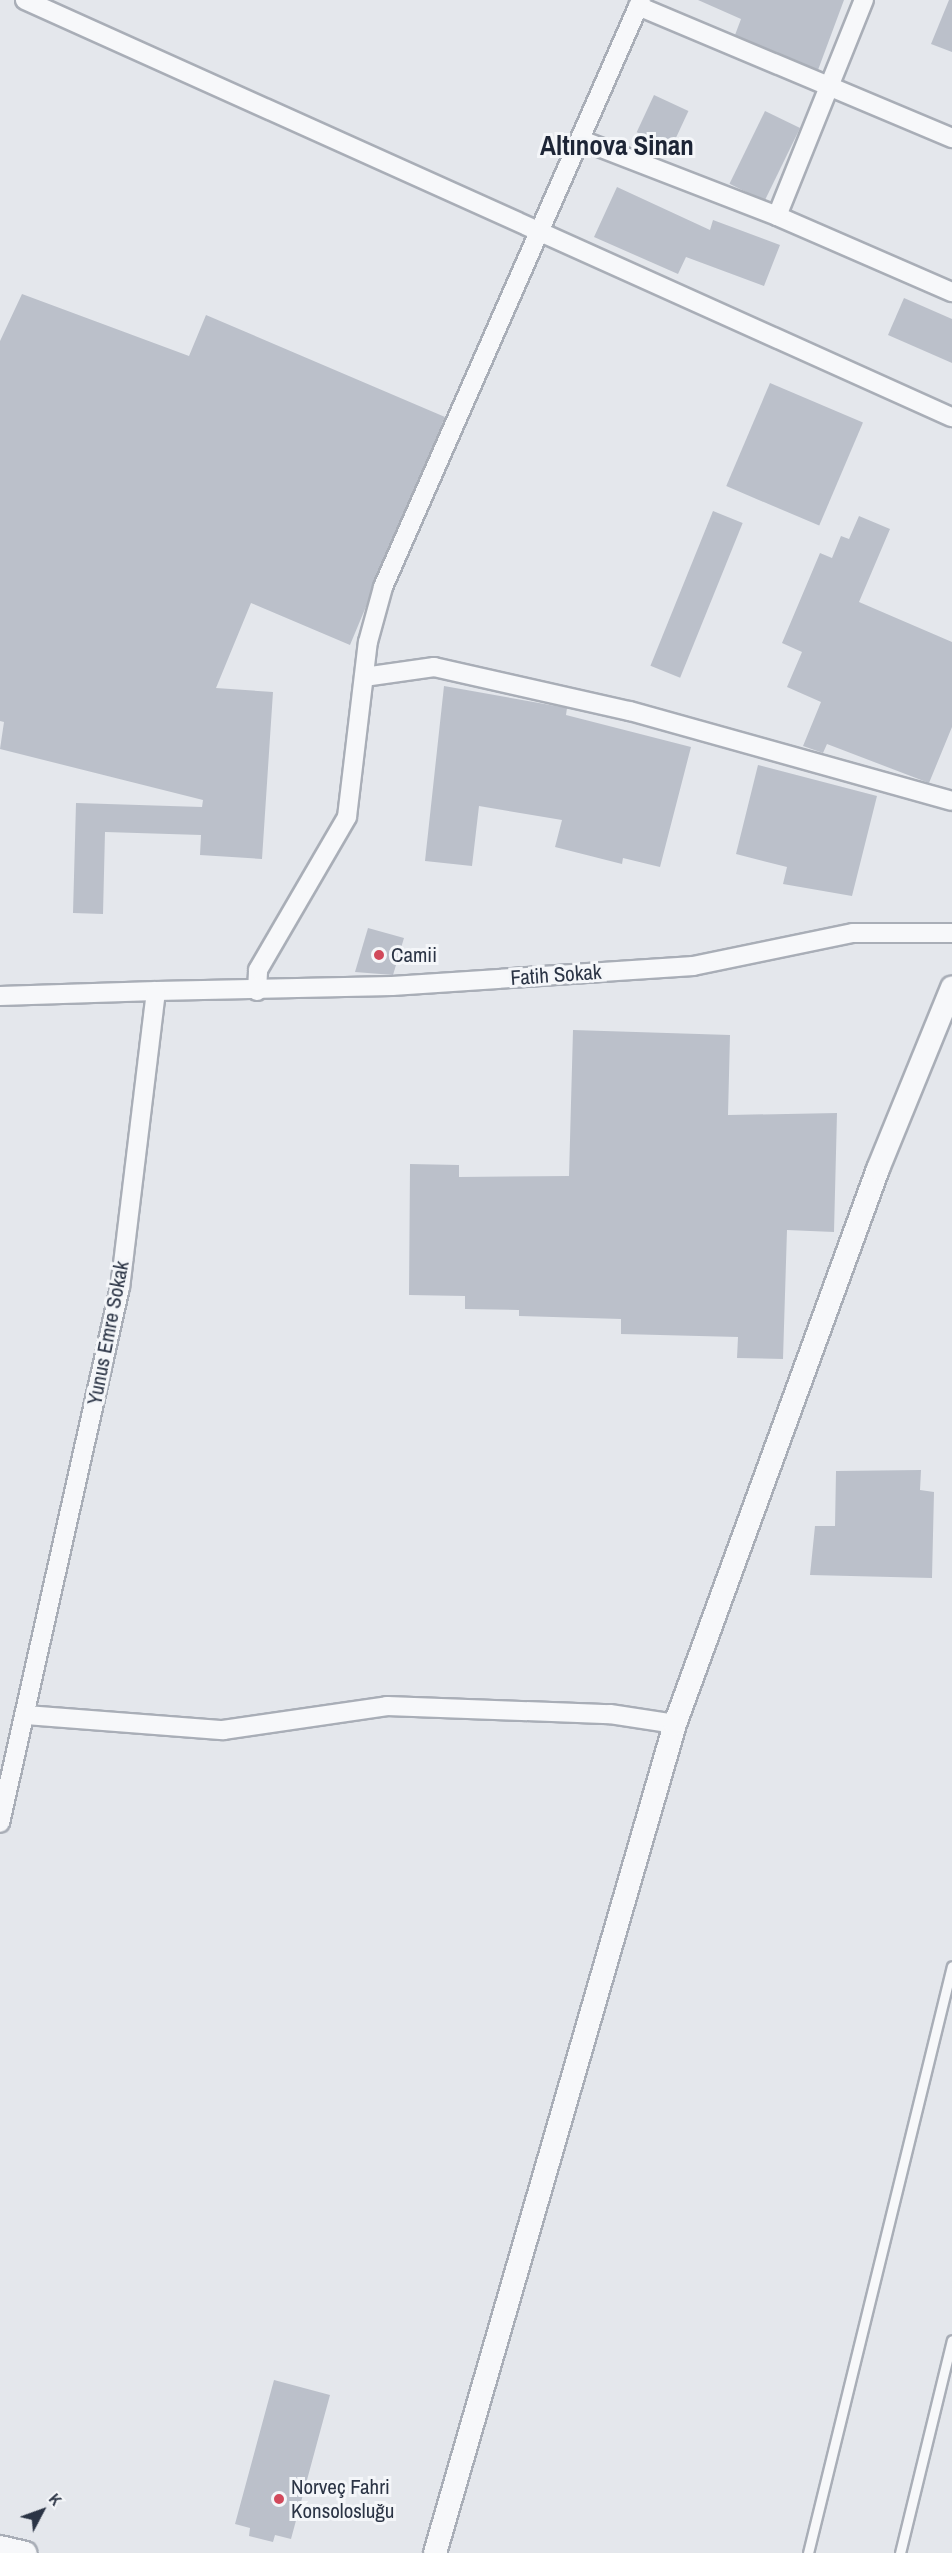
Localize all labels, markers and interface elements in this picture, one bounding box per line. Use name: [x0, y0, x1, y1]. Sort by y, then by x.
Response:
district label: Altınova Sinan: [540, 130, 694, 162]
place label: Camii: [391, 942, 437, 968]
marker: Camii: [372, 948, 386, 962]
street label: Fatih Sokak: [510, 959, 602, 991]
street label: Yunus Emre Sokak: [82, 1259, 134, 1407]
place label: Norveç Fahri Konsolosluğu: [291, 2474, 394, 2524]
north arrow: [12, 2481, 72, 2541]
text: K: [44, 2488, 67, 2510]
marker: Norveç Fahri Konsolosluğu: [272, 2492, 286, 2506]

